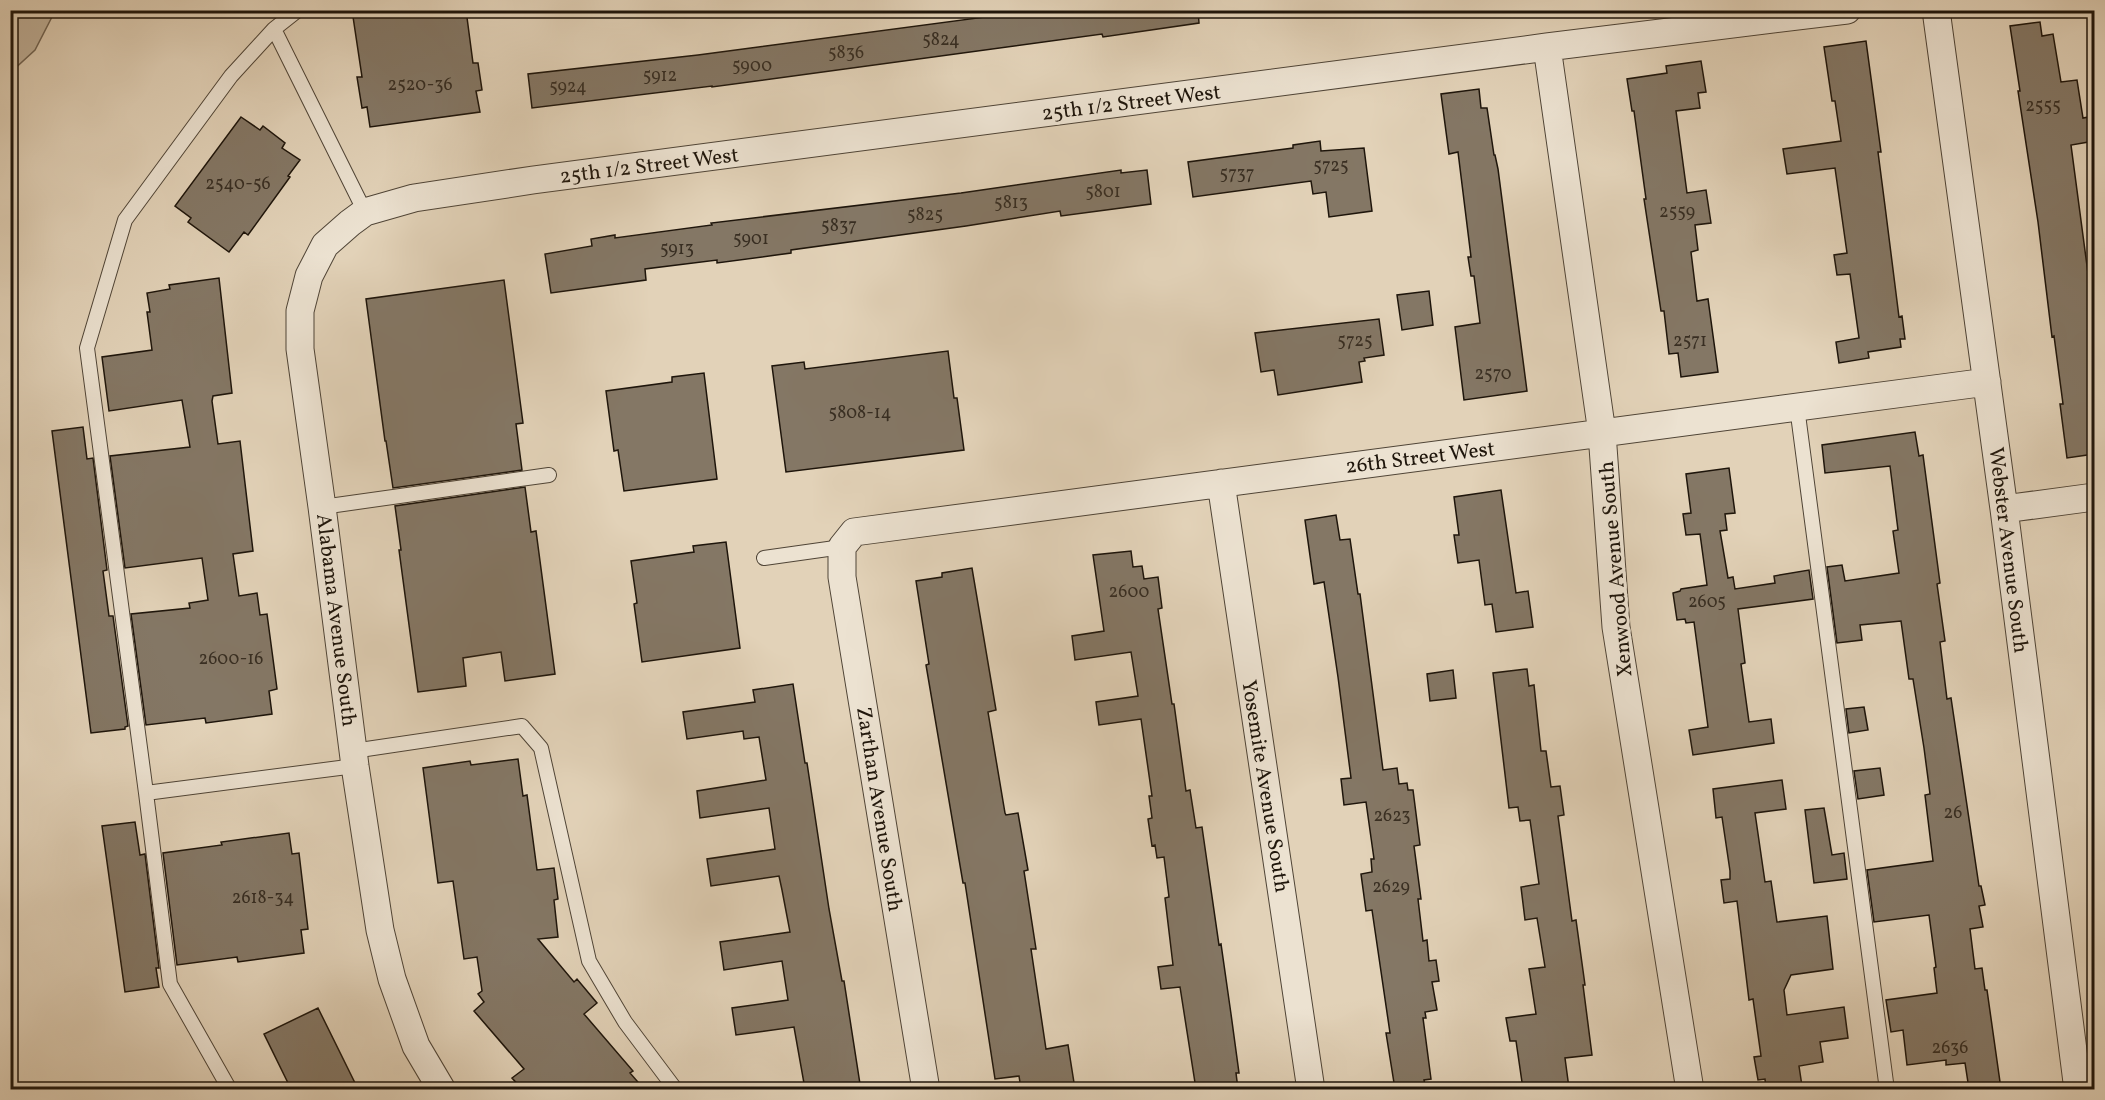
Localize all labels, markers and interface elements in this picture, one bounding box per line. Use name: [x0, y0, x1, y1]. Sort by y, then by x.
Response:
house number: 5824: [922, 28, 960, 53]
house number: 5836: [828, 41, 864, 66]
house number: 5900: [732, 54, 772, 79]
house number: 5912: [643, 64, 677, 89]
house number: 2520-36: [387, 73, 453, 98]
house number: 5924: [549, 75, 587, 100]
street label: 25th 1/2 Street West: [1040, 78, 1222, 129]
house number: 2555: [2025, 94, 2061, 119]
street label: 25th 1/2 Street West: [558, 141, 740, 192]
house number: 5725: [1313, 154, 1349, 179]
house number: 5737: [1220, 162, 1254, 187]
house number: 2540-56: [205, 172, 271, 197]
house number: 5801: [1085, 180, 1121, 205]
house number: 5813: [994, 191, 1028, 216]
house number: 2559: [1659, 200, 1695, 225]
house number: 5825: [907, 203, 943, 228]
house number: 5837: [821, 214, 857, 239]
house number: 5901: [733, 227, 769, 252]
house number: 5913: [660, 237, 694, 262]
house number: 5725: [1337, 329, 1373, 354]
house number: 2571: [1673, 329, 1707, 354]
house number: 2570: [1474, 362, 1512, 387]
house number: 5808-14: [828, 401, 892, 426]
street label: 26th Street West: [1344, 435, 1497, 482]
street label: Webster Avenue South: [1980, 446, 2035, 655]
street label: Xenwood Avenue South: [1593, 460, 1640, 678]
street label: Alabama Avenue South: [308, 512, 363, 728]
house number: 2600: [1109, 580, 1150, 605]
house number: 2605: [1688, 590, 1726, 615]
house number: 2600-16: [199, 647, 263, 672]
street label: Yosemite Avenue South: [1233, 678, 1296, 895]
street label: Zarthan Avenue South: [848, 705, 909, 914]
house number: 26: [1944, 801, 1962, 826]
house number: 2623: [1373, 804, 1411, 829]
house number: 2629: [1372, 875, 1410, 900]
house number: 2618-34: [232, 886, 294, 911]
house number: 2636: [1932, 1036, 1968, 1061]

